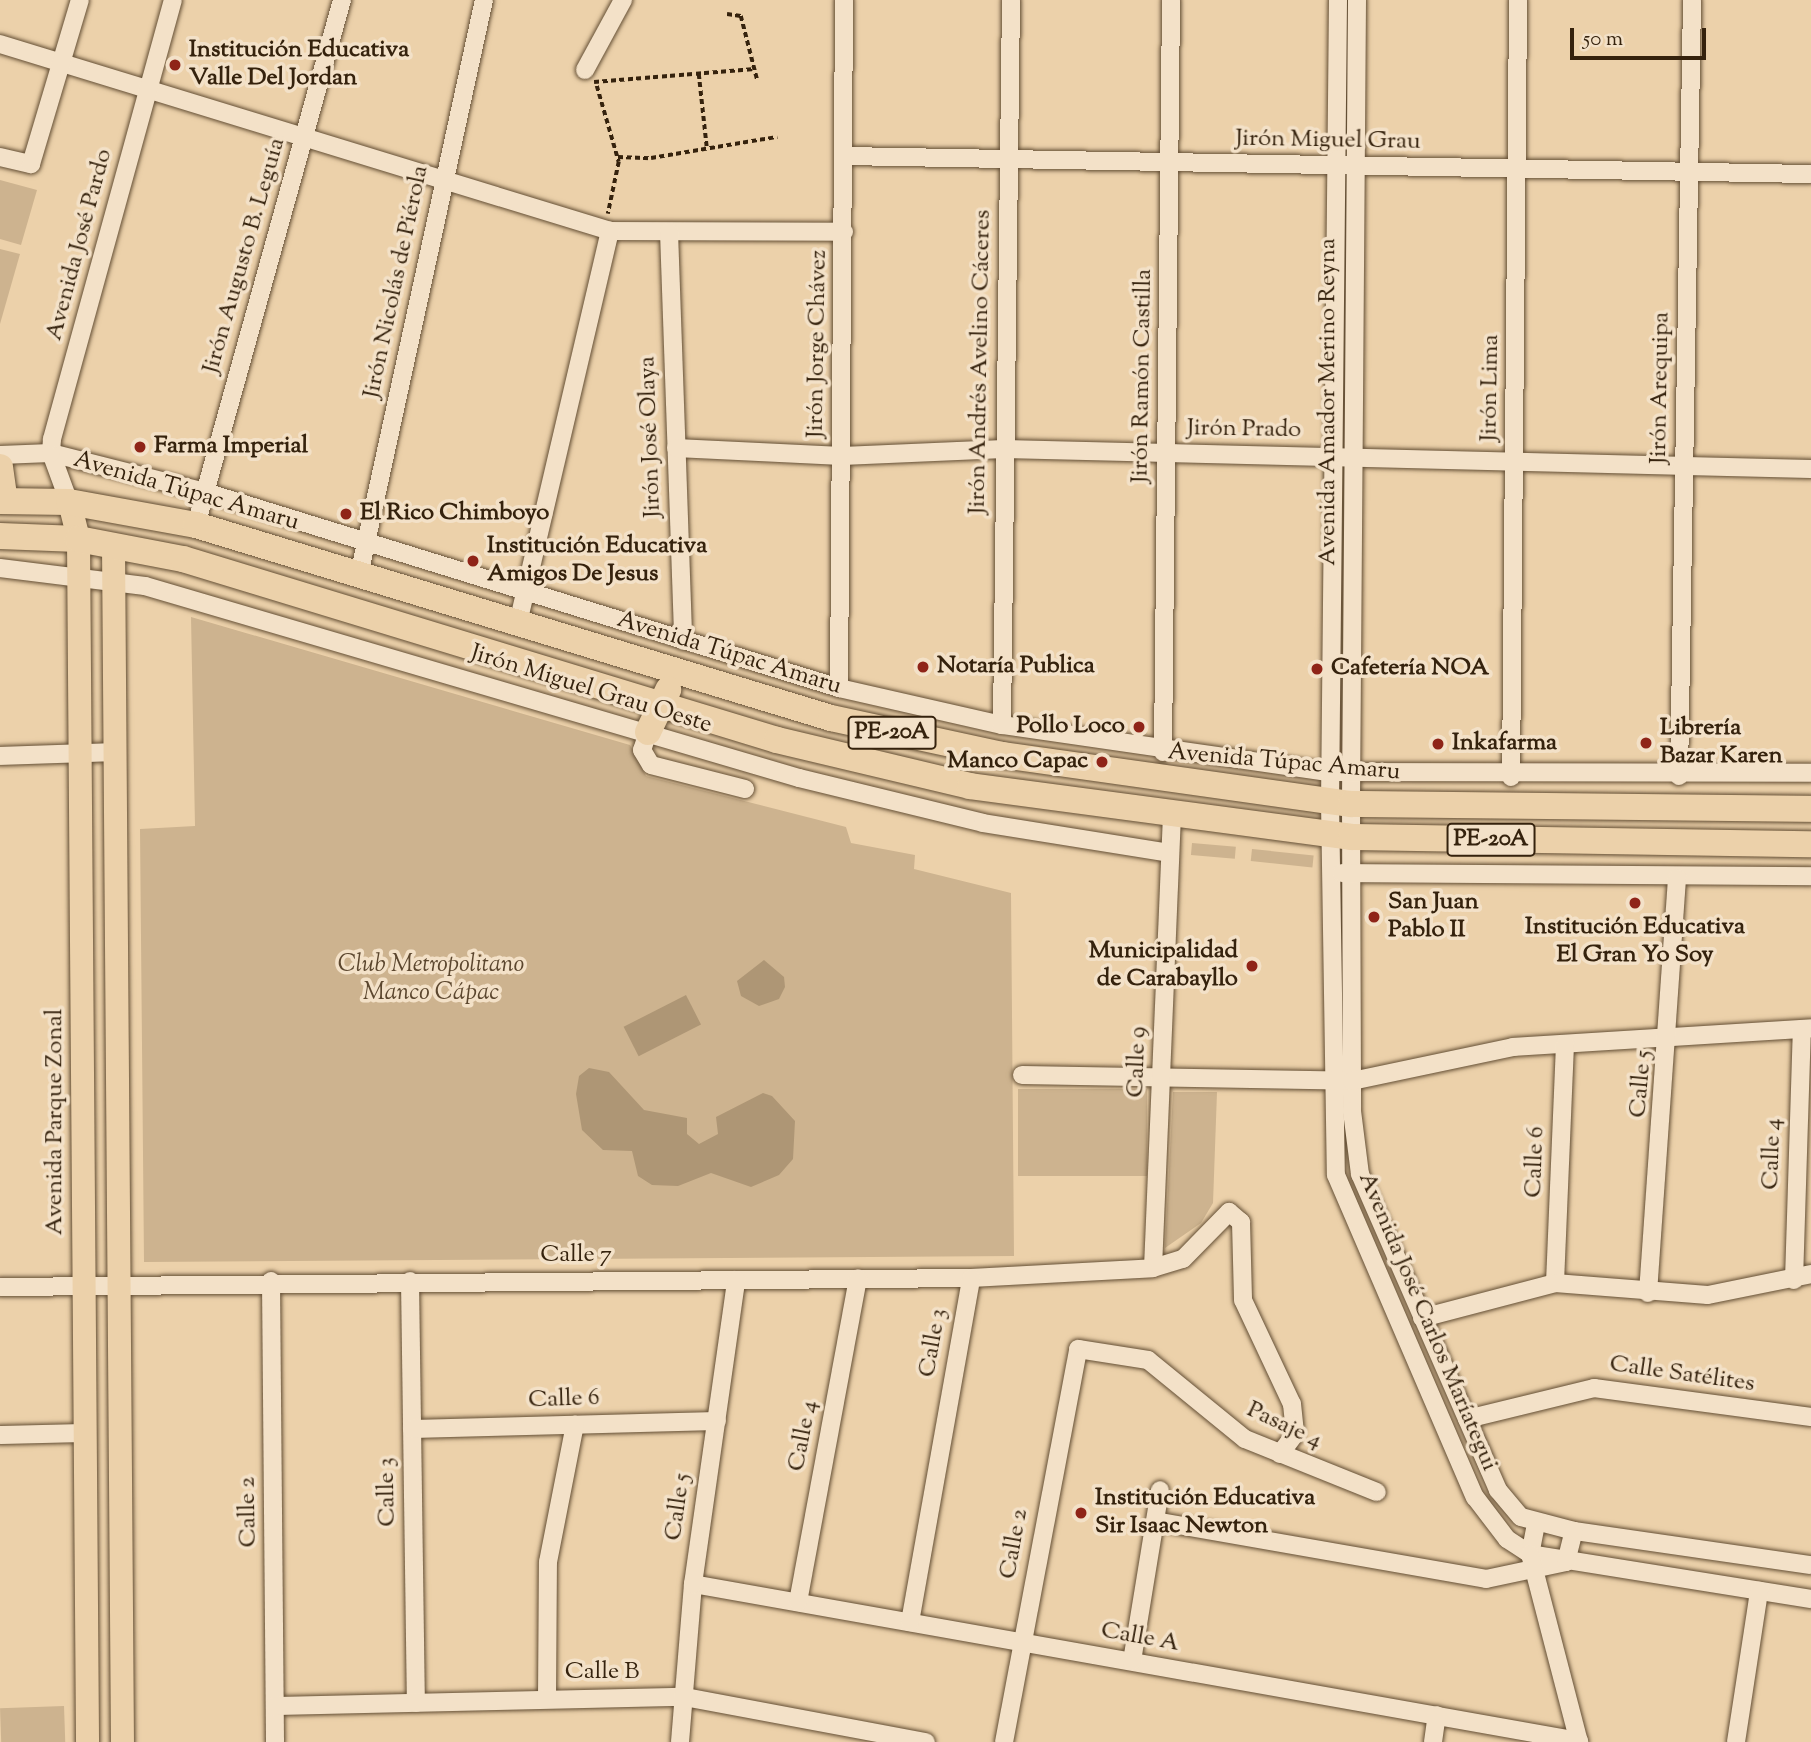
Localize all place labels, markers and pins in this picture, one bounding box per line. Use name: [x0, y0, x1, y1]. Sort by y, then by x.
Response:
place label: Institución Educativa Valle Del Jordan: [189, 37, 409, 93]
marker: Institución Educativa Valle Del Jordan: [167, 57, 183, 73]
place label: Farma Imperial: [154, 433, 308, 461]
marker: Farma Imperial: [132, 439, 148, 455]
place label: El Rico Chimboyo: [360, 500, 549, 528]
marker: El Rico Chimboyo: [338, 506, 354, 522]
place label: Institución Educativa Amigos De Jesus: [487, 533, 707, 589]
marker: Institución Educativa Amigos De Jesus: [465, 553, 481, 569]
place label: Notaría Publica: [937, 653, 1095, 681]
place label: Cafetería NOA: [1331, 655, 1489, 683]
marker: Notaría Publica: [915, 659, 931, 675]
marker: Cafetería NOA: [1309, 661, 1325, 677]
place label: Pollo Loco: [1017, 713, 1125, 741]
place label: Librería Bazar Karen: [1660, 715, 1783, 771]
marker: Pollo Loco: [1131, 719, 1147, 735]
place label: Inkafarma: [1452, 730, 1557, 758]
marker: Librería Bazar Karen: [1638, 735, 1654, 751]
marker: Inkafarma: [1430, 736, 1446, 752]
place label: Manco Capac: [947, 748, 1088, 776]
marker: Manco Capac: [1094, 754, 1110, 770]
place label: San Juan Pablo II: [1388, 889, 1479, 945]
marker: Institución Educativa El Gran Yo Soy: [1627, 895, 1643, 911]
marker: San Juan Pablo II: [1366, 909, 1382, 925]
place label: Institución Educativa El Gran Yo Soy: [1525, 914, 1745, 970]
place label: Municipalidad de Carabayllo: [1088, 938, 1238, 994]
marker: Municipalidad de Carabayllo: [1244, 958, 1260, 974]
place label: Institución Educativa Sir Isaac Newton: [1095, 1485, 1315, 1541]
marker: Institución Educativa Sir Isaac Newton: [1073, 1505, 1089, 1521]

